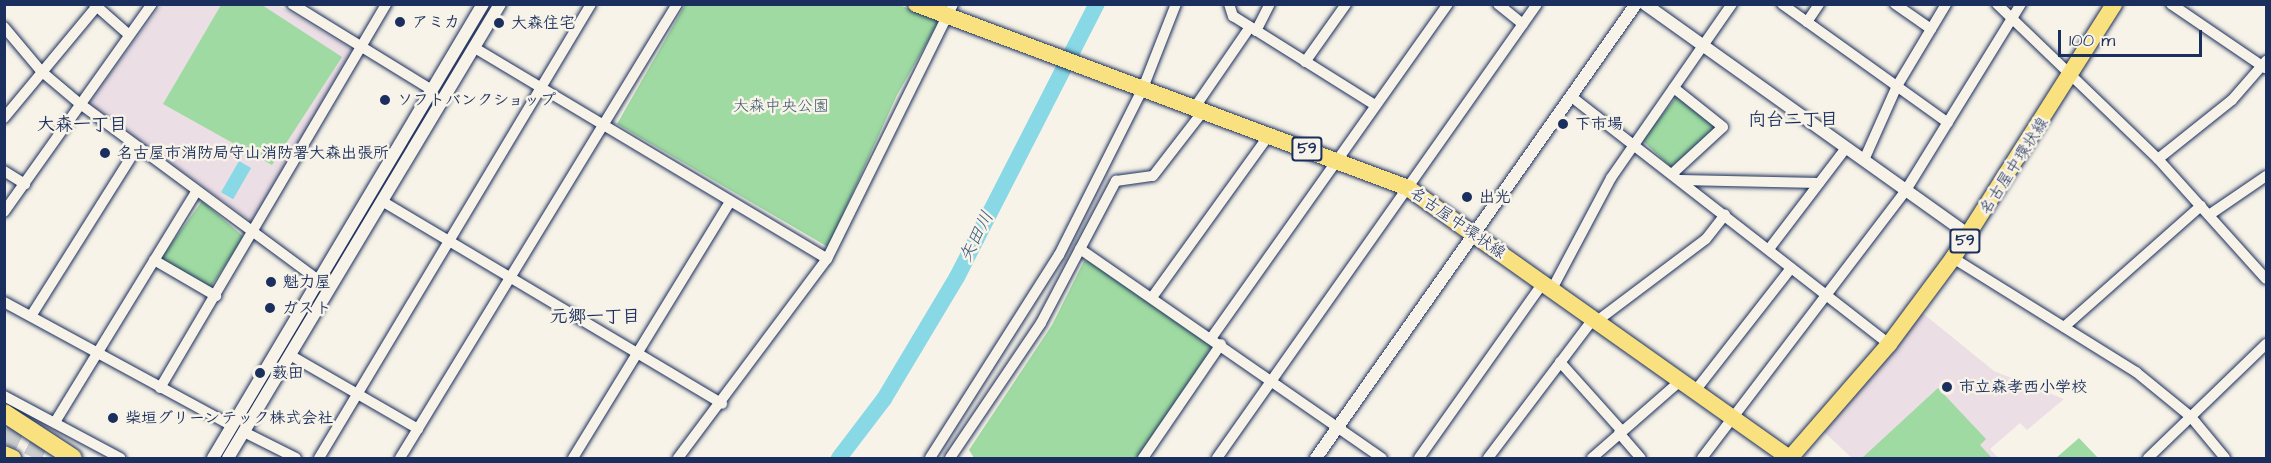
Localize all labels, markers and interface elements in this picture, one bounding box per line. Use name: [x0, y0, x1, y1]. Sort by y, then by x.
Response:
place label: アミカ: [412, 12, 460, 32]
place label: 大森住宅: [511, 13, 575, 33]
marker: アミカ: [393, 15, 407, 29]
marker: 大森住宅: [492, 16, 506, 30]
scale bar: [2061, 18, 2205, 56]
text: 100 m: [2069, 28, 2115, 53]
place label: ソフトバンクショップ: [397, 90, 557, 110]
marker: ソフトバンクショップ: [378, 93, 392, 107]
park label: 大森中央公園: [733, 96, 829, 116]
district label: 向台二丁目: [1748, 109, 1838, 131]
district label: 大森一丁目: [37, 114, 127, 136]
place label: 下市場: [1575, 114, 1623, 134]
street label: 名古屋中環状線: [1975, 114, 2053, 218]
marker: 下市場: [1556, 117, 1570, 131]
road number: 59: [1290, 137, 1324, 161]
place label: 名古屋市消防局守山消防署大森出張所: [117, 143, 389, 163]
marker: 名古屋市消防局守山消防署大森出張所: [98, 146, 112, 160]
street label: 名古屋中環状線: [1407, 183, 1509, 263]
place label: 出光: [1479, 187, 1511, 207]
marker: 出光: [1460, 190, 1474, 204]
water label: 矢田川: [955, 208, 999, 266]
road number: 59: [1948, 229, 1982, 253]
place label: 魁力屋: [283, 272, 331, 292]
marker: 魁力屋: [264, 275, 278, 289]
place label: ガスト: [282, 298, 330, 318]
marker: ガスト: [263, 301, 277, 315]
district label: 元郷一丁目: [550, 306, 640, 328]
place label: 薮田: [272, 363, 304, 383]
marker: 薮田: [253, 366, 267, 380]
place label: 市立森孝西小学校: [1959, 377, 2087, 397]
marker: 市立森孝西小学校: [1940, 380, 1954, 394]
place label: 柴垣グリーンテック株式会社: [125, 408, 333, 428]
marker: 柴垣グリーンテック株式会社: [106, 411, 120, 425]

